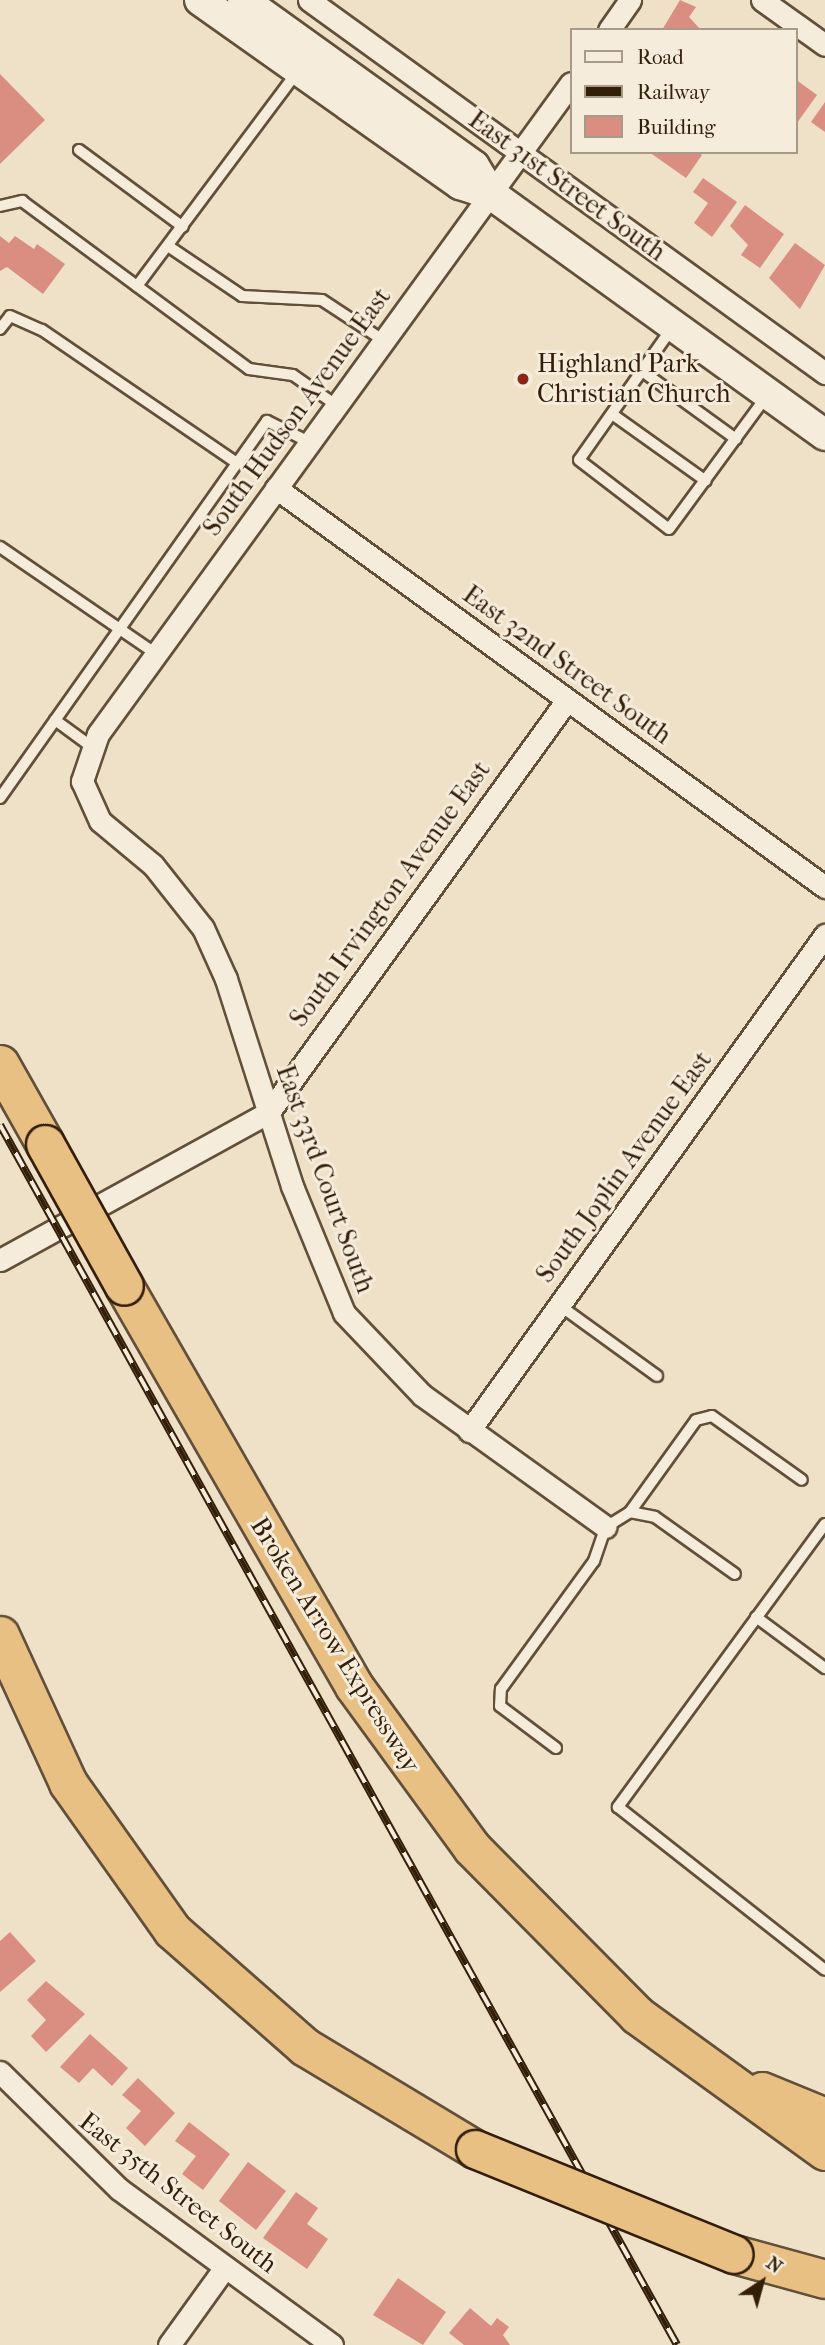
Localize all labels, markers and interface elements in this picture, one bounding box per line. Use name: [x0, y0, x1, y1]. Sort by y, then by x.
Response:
legend: [570, 28, 797, 154]
text: Road: [637, 45, 684, 69]
text: Railway: [637, 80, 710, 104]
street label: East 31st Street South: [462, 104, 672, 268]
text: Building: [637, 115, 715, 139]
street label: South Hudson Avenue East: [196, 282, 398, 542]
place label: Highland Park Christian Church: [537, 348, 730, 410]
marker: Highland Park Christian Church: [515, 371, 531, 387]
street label: East 32nd Street South: [457, 579, 677, 751]
street label: South Irvington Avenue East: [283, 755, 497, 1033]
street label: South Joplin Avenue East: [530, 1045, 718, 1289]
street label: East 33rd Court South: [269, 1061, 381, 1297]
street label: Broken Arrow Expressway: [244, 1512, 426, 1778]
street label: East 35th Street South: [73, 2106, 283, 2280]
north arrow: [727, 2247, 797, 2317]
text: N: [762, 2252, 787, 2278]

